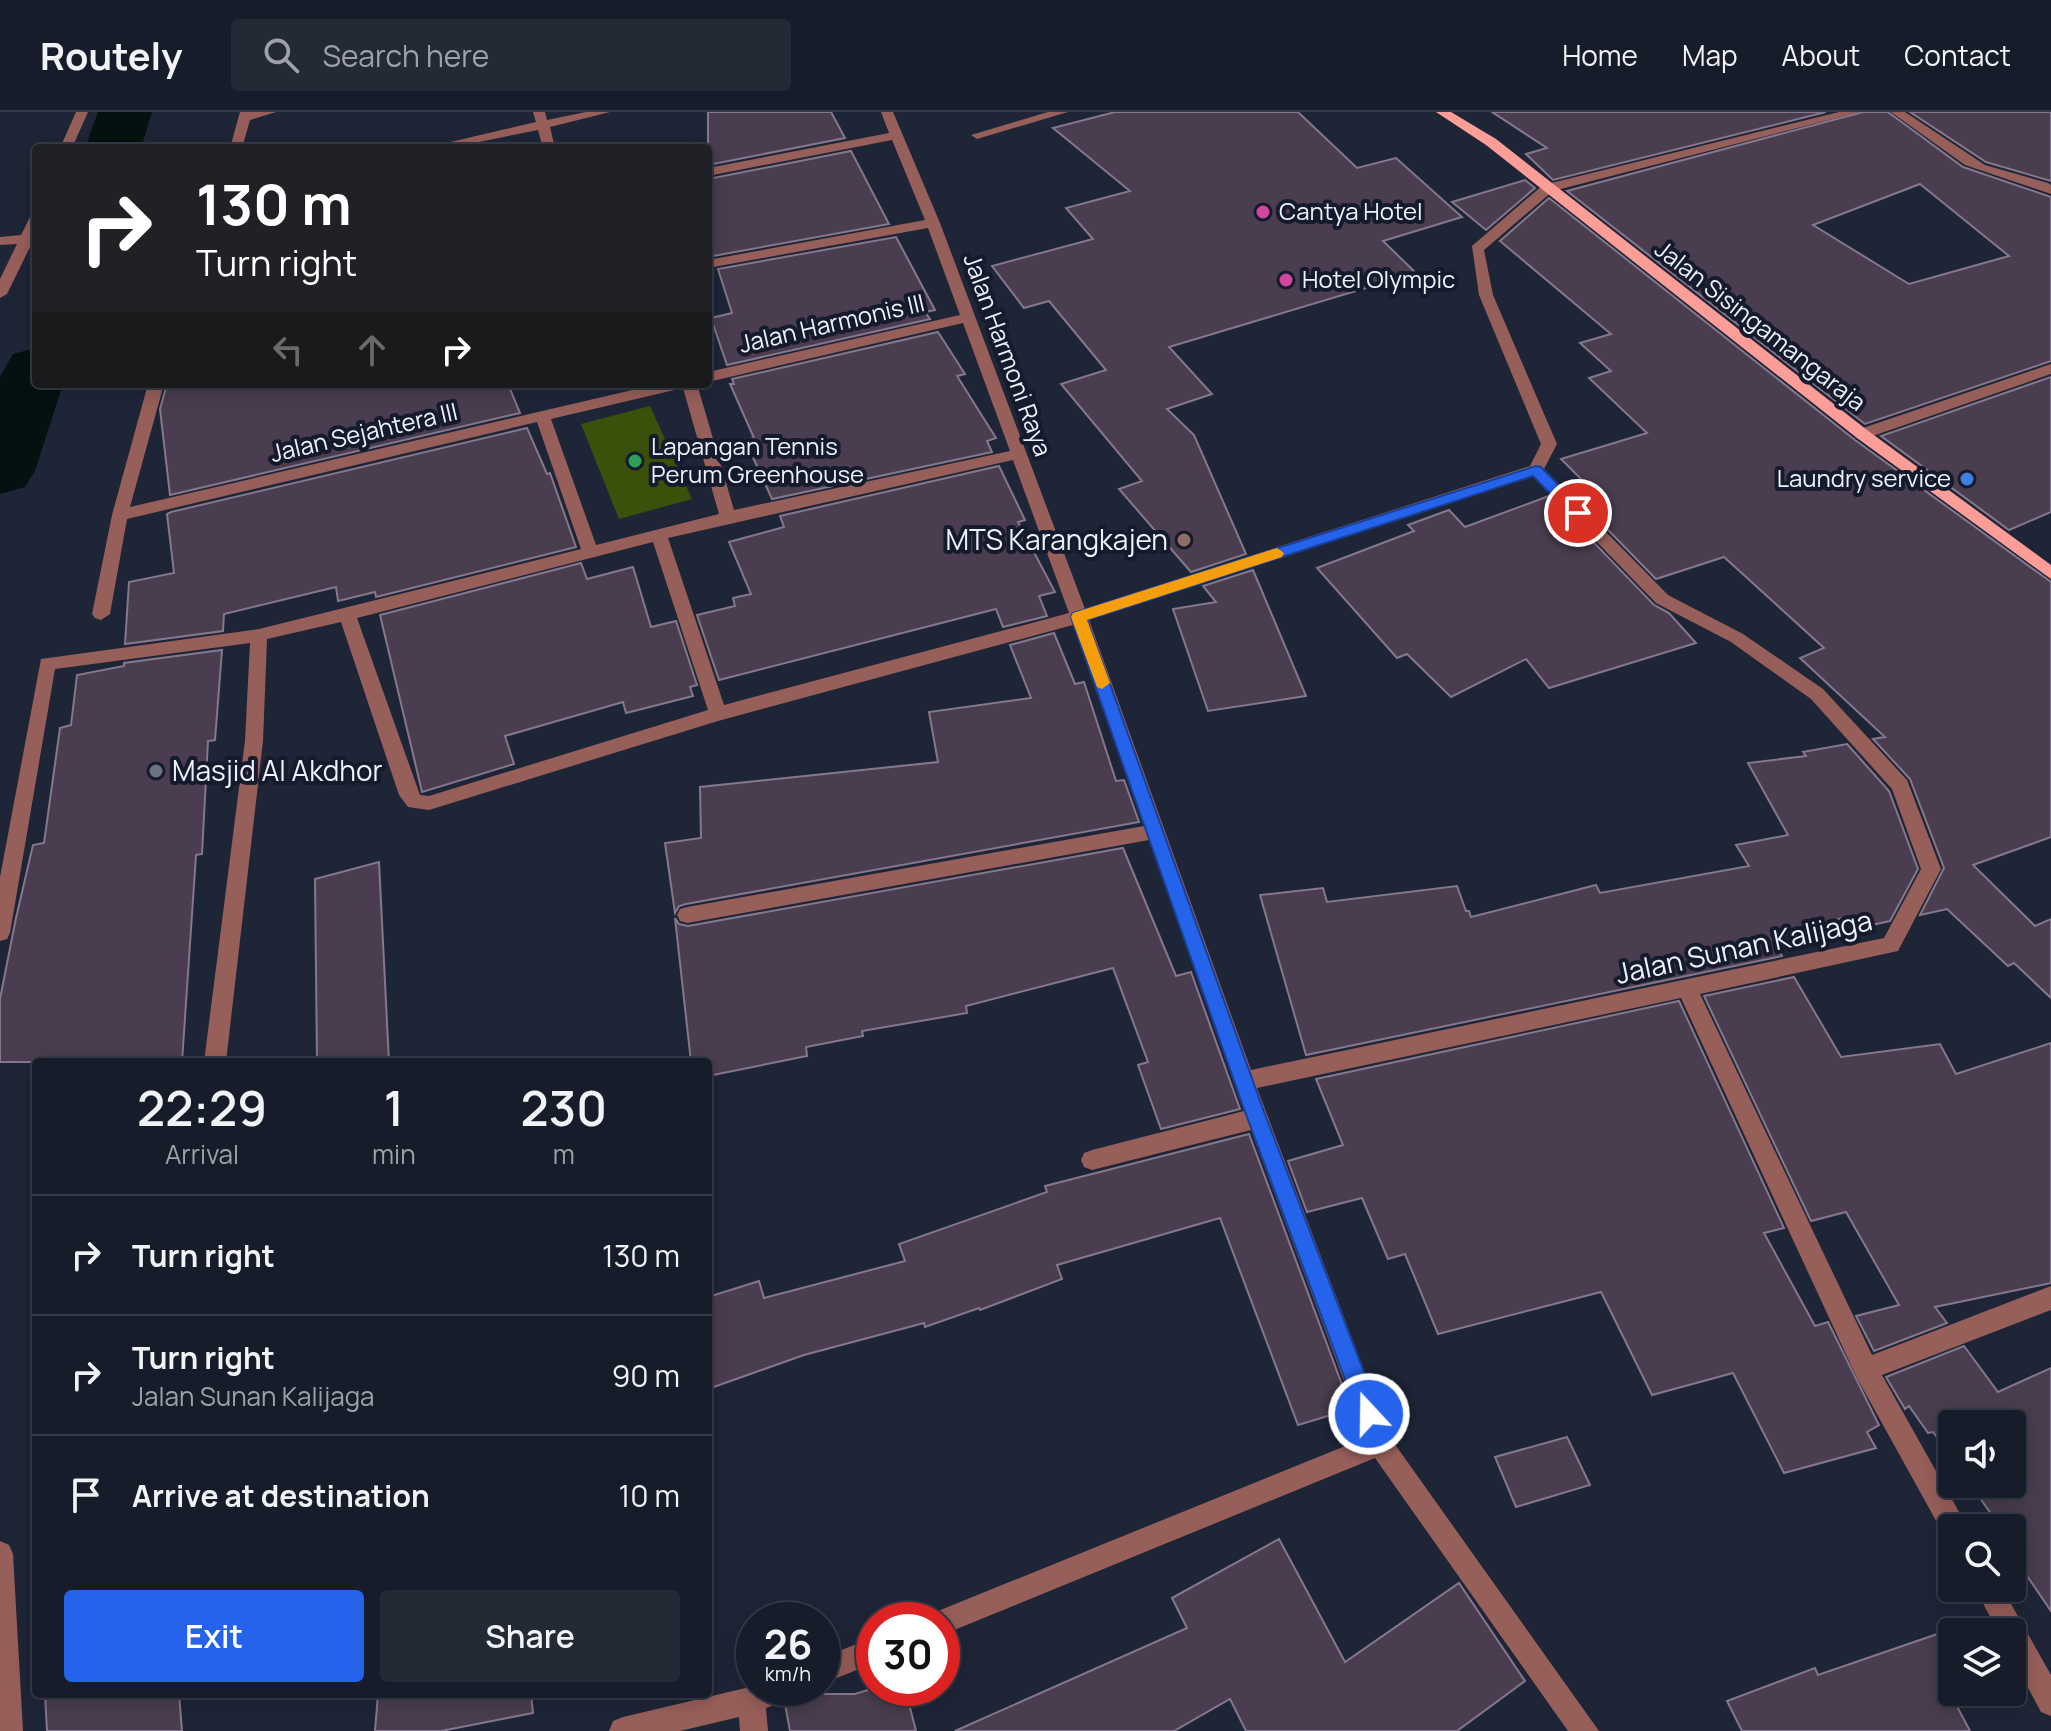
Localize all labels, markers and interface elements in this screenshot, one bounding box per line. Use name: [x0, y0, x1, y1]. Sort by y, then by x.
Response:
search box: [231, 19, 791, 91]
text: Routely: [40, 29, 183, 81]
icon: search: [259, 33, 303, 77]
text: Search here: [323, 35, 489, 76]
text: Home: [1562, 36, 1638, 74]
text: Map: [1682, 36, 1738, 74]
text: About: [1782, 36, 1860, 74]
text: Contact: [1904, 36, 2011, 74]
text: 130 m: [196, 165, 352, 242]
icon: right: [64, 176, 168, 280]
place label: Cantya Hotel: [1279, 194, 1423, 227]
marker: Cantya Hotel: [1254, 203, 1272, 221]
street label: Jalan Sisingamangaraja: [1649, 232, 1873, 418]
text: Turn right: [196, 238, 357, 287]
street label: Jalan Harmoni Raya: [956, 249, 1060, 460]
place label: Hotel Olympic: [1302, 262, 1455, 295]
marker: Hotel Olympic: [1277, 271, 1295, 289]
street label: Jalan Harmonis III: [736, 285, 928, 360]
icon: left: [266, 328, 310, 372]
icon: ahead: [350, 328, 394, 372]
icon: right: [434, 328, 478, 372]
street label: Jalan Sejahtera III: [267, 394, 461, 469]
place label: Lapangan Tennis Perum Greenhouse: [651, 429, 864, 490]
marker: Lapangan Tennis Perum Greenhouse: [626, 452, 644, 470]
place label: Laundry service: [1777, 461, 1951, 494]
marker: Laundry service: [1958, 470, 1976, 488]
pin: [1544, 479, 1612, 547]
icon: arrive: [1556, 491, 1600, 535]
place label: MTS Karangkajen: [945, 520, 1168, 558]
marker: MTS Karangkajen: [1175, 531, 1193, 549]
place label: Masjid Al Akdhor: [172, 751, 383, 789]
marker: Masjid Al Akdhor: [147, 762, 165, 780]
street label: Jalan Sunan Kalijaga: [1612, 900, 1875, 992]
text: 22:29: [137, 1075, 267, 1140]
text: 1: [384, 1075, 404, 1140]
text: 230: [521, 1075, 607, 1140]
text: Arrival: [165, 1136, 239, 1172]
text: min: [372, 1136, 416, 1172]
text: m: [553, 1136, 575, 1172]
icon: right: [64, 1233, 108, 1277]
text: Turn right: [132, 1235, 275, 1276]
text: 130 m: [602, 1235, 680, 1276]
text: Turn right: [132, 1337, 275, 1378]
icon: right: [64, 1353, 108, 1397]
text: 90 m: [612, 1355, 680, 1396]
position arrow: [1327, 1372, 1411, 1456]
text: Jalan Sunan Kalijaga: [132, 1378, 374, 1414]
map controls: [1938, 1410, 2026, 1706]
button: sound: [1938, 1410, 2026, 1498]
icon: arrive: [64, 1473, 108, 1517]
text: Arrive at destination: [132, 1475, 430, 1516]
text: 10 m: [619, 1475, 680, 1516]
button: search: [1938, 1514, 2026, 1602]
button: Exit: [64, 1590, 364, 1682]
button: Share: [380, 1590, 680, 1682]
speed limit sign: 30: [856, 1602, 960, 1706]
text: 26: [764, 1616, 812, 1671]
button: layers: [1938, 1618, 2026, 1706]
text: km/h: [765, 1660, 811, 1687]

